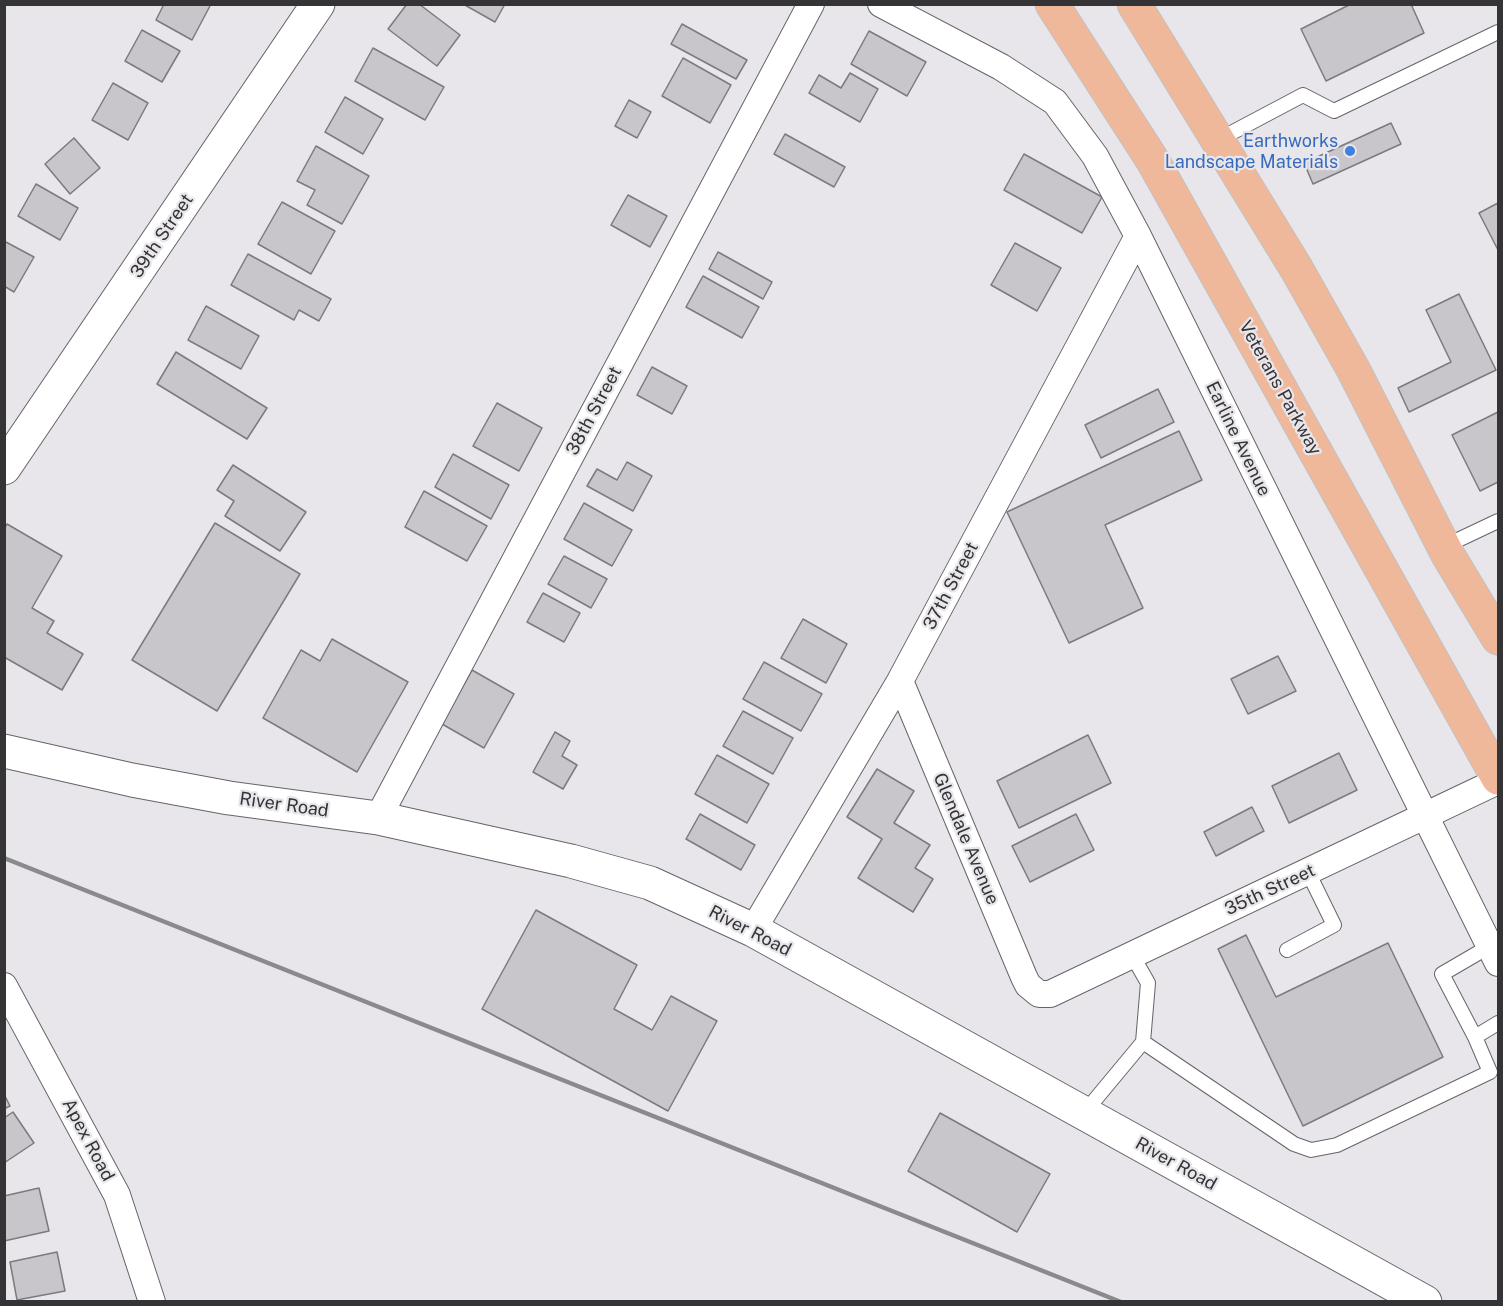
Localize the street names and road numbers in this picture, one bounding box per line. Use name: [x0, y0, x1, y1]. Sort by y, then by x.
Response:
street label: 39th Street: [126, 190, 198, 282]
street label: Veterans Parkway: [1234, 317, 1326, 459]
street label: 38th Street: [562, 363, 626, 459]
street label: Earline Avenue: [1201, 378, 1275, 500]
street label: 37th Street: [919, 538, 983, 634]
street label: Glendale Avenue: [929, 770, 1003, 908]
street label: River Road: [238, 788, 330, 822]
street label: 35th Street: [1221, 860, 1319, 920]
street label: River Road: [705, 901, 795, 961]
street label: Apex Road: [57, 1095, 119, 1185]
street label: River Road: [1132, 1133, 1220, 1195]

